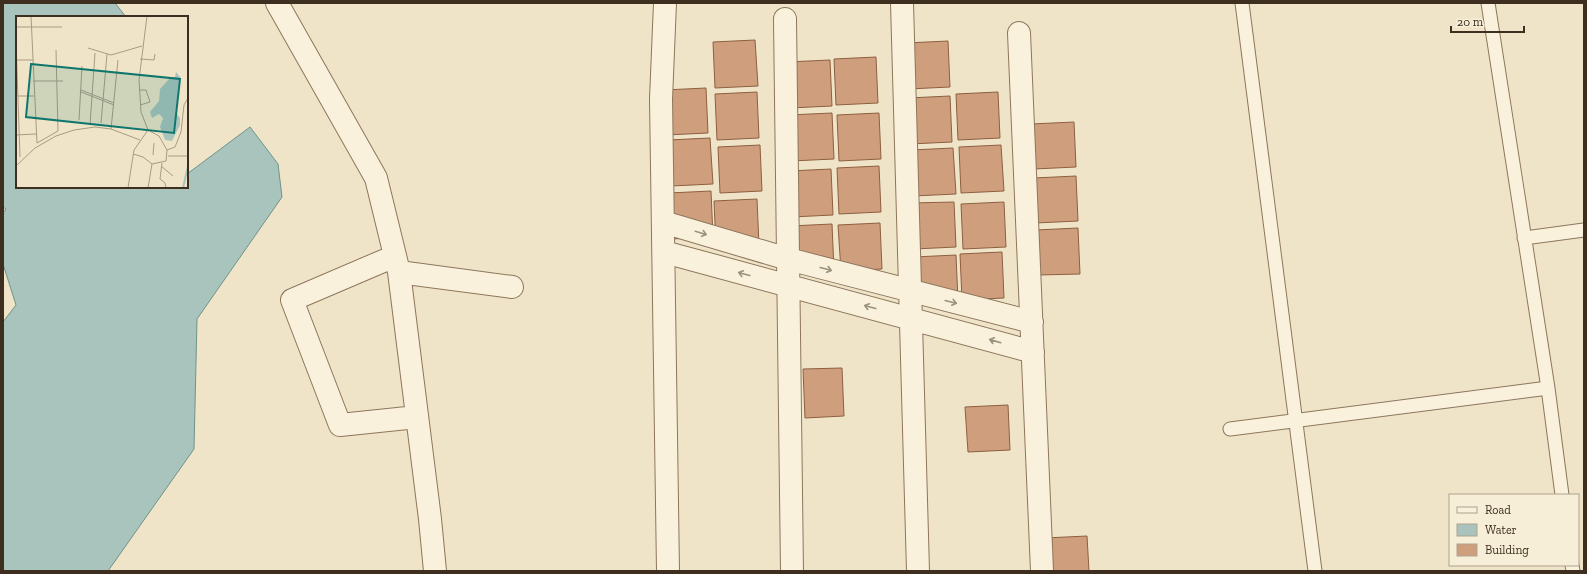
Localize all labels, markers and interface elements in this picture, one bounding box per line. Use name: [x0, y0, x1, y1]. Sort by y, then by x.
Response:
scale bar: [1451, 8, 1524, 34]
text: 20 m: [1457, 15, 1484, 29]
inset map: [16, 16, 188, 188]
one-way arrow: [694, 230, 707, 237]
one-way arrow: [819, 266, 832, 273]
one-way arrow: [738, 269, 751, 277]
one-way arrow: [945, 298, 958, 306]
one-way arrow: [864, 303, 877, 310]
one-way arrow: [989, 337, 1002, 344]
legend: [1449, 494, 1579, 566]
text: Road: [1485, 503, 1511, 517]
text: Water: [1485, 523, 1517, 537]
text: Building: [1485, 543, 1529, 557]

